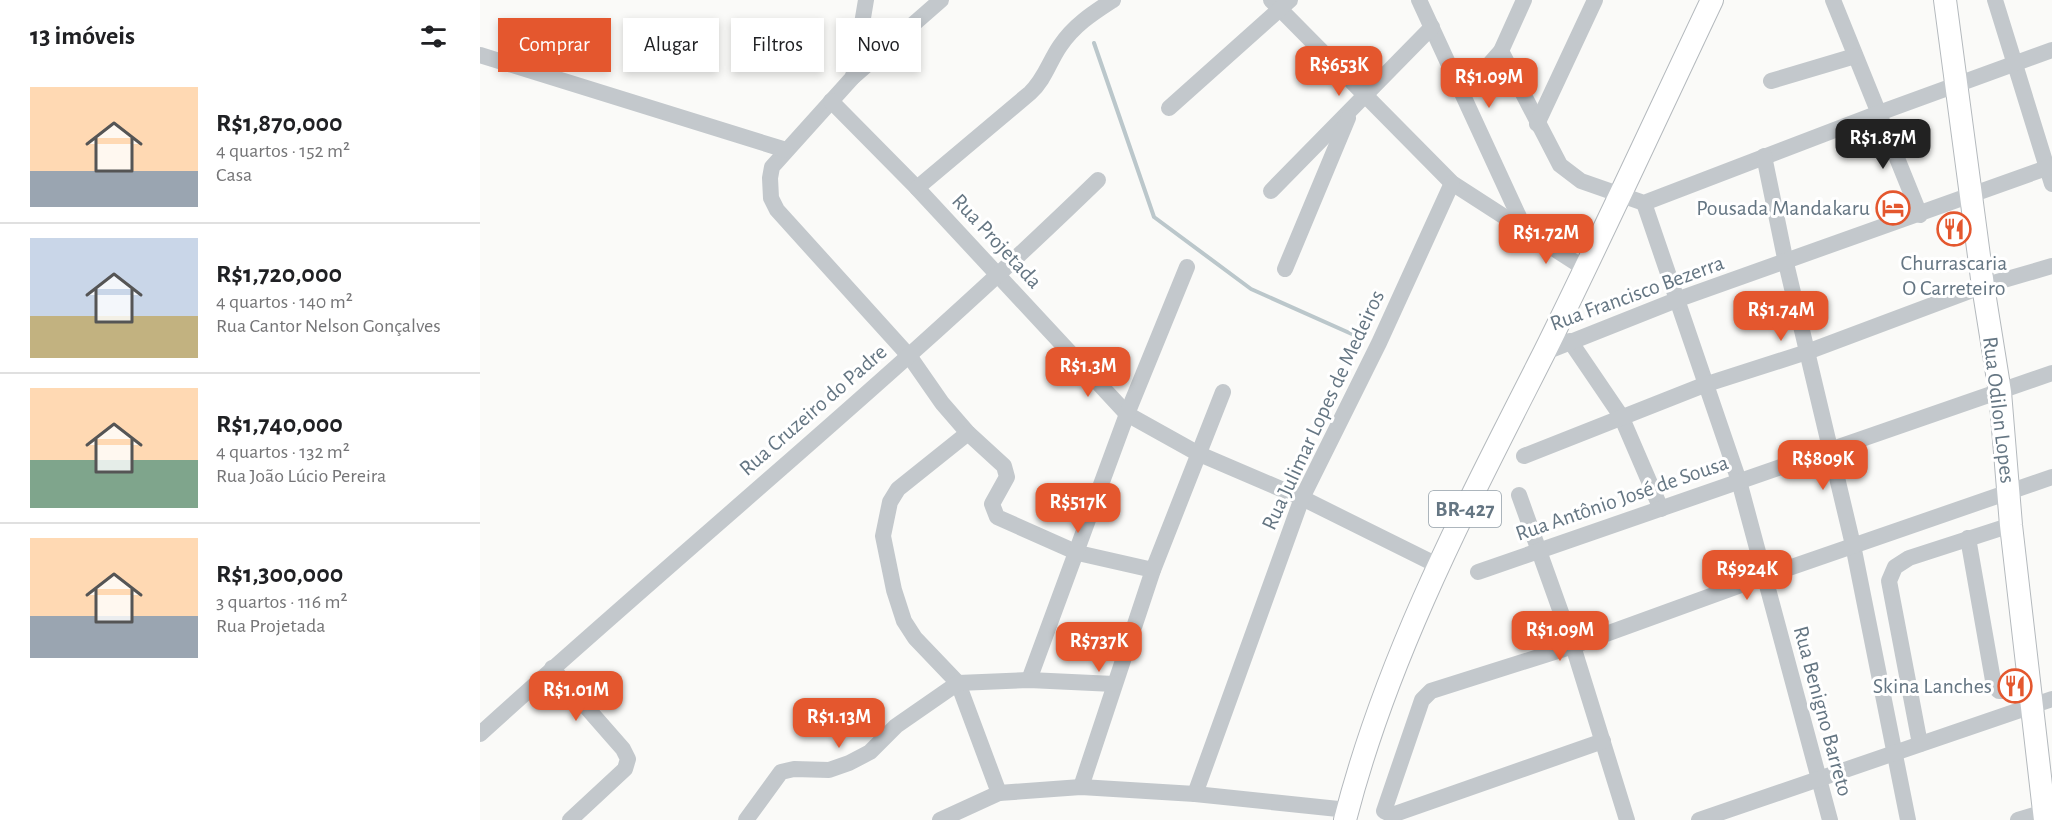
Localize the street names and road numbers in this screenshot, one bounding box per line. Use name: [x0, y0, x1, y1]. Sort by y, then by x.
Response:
street label: Rua Projetada: [948, 189, 1046, 293]
street label: Rua Francisco Bezerra: [1547, 251, 1727, 335]
street label: Rua Julimar Lopes de Medeiros: [1258, 287, 1388, 533]
street label: Rua Odilon Lopes: [1979, 335, 2019, 485]
street label: Rua Cruzeiro do Padre: [735, 340, 891, 480]
street label: Rua Antônio José de Sousa: [1513, 451, 1731, 545]
road number: BR-427: [1429, 491, 1501, 527]
street label: Rua Benigno Barreto: [1790, 623, 1856, 799]

